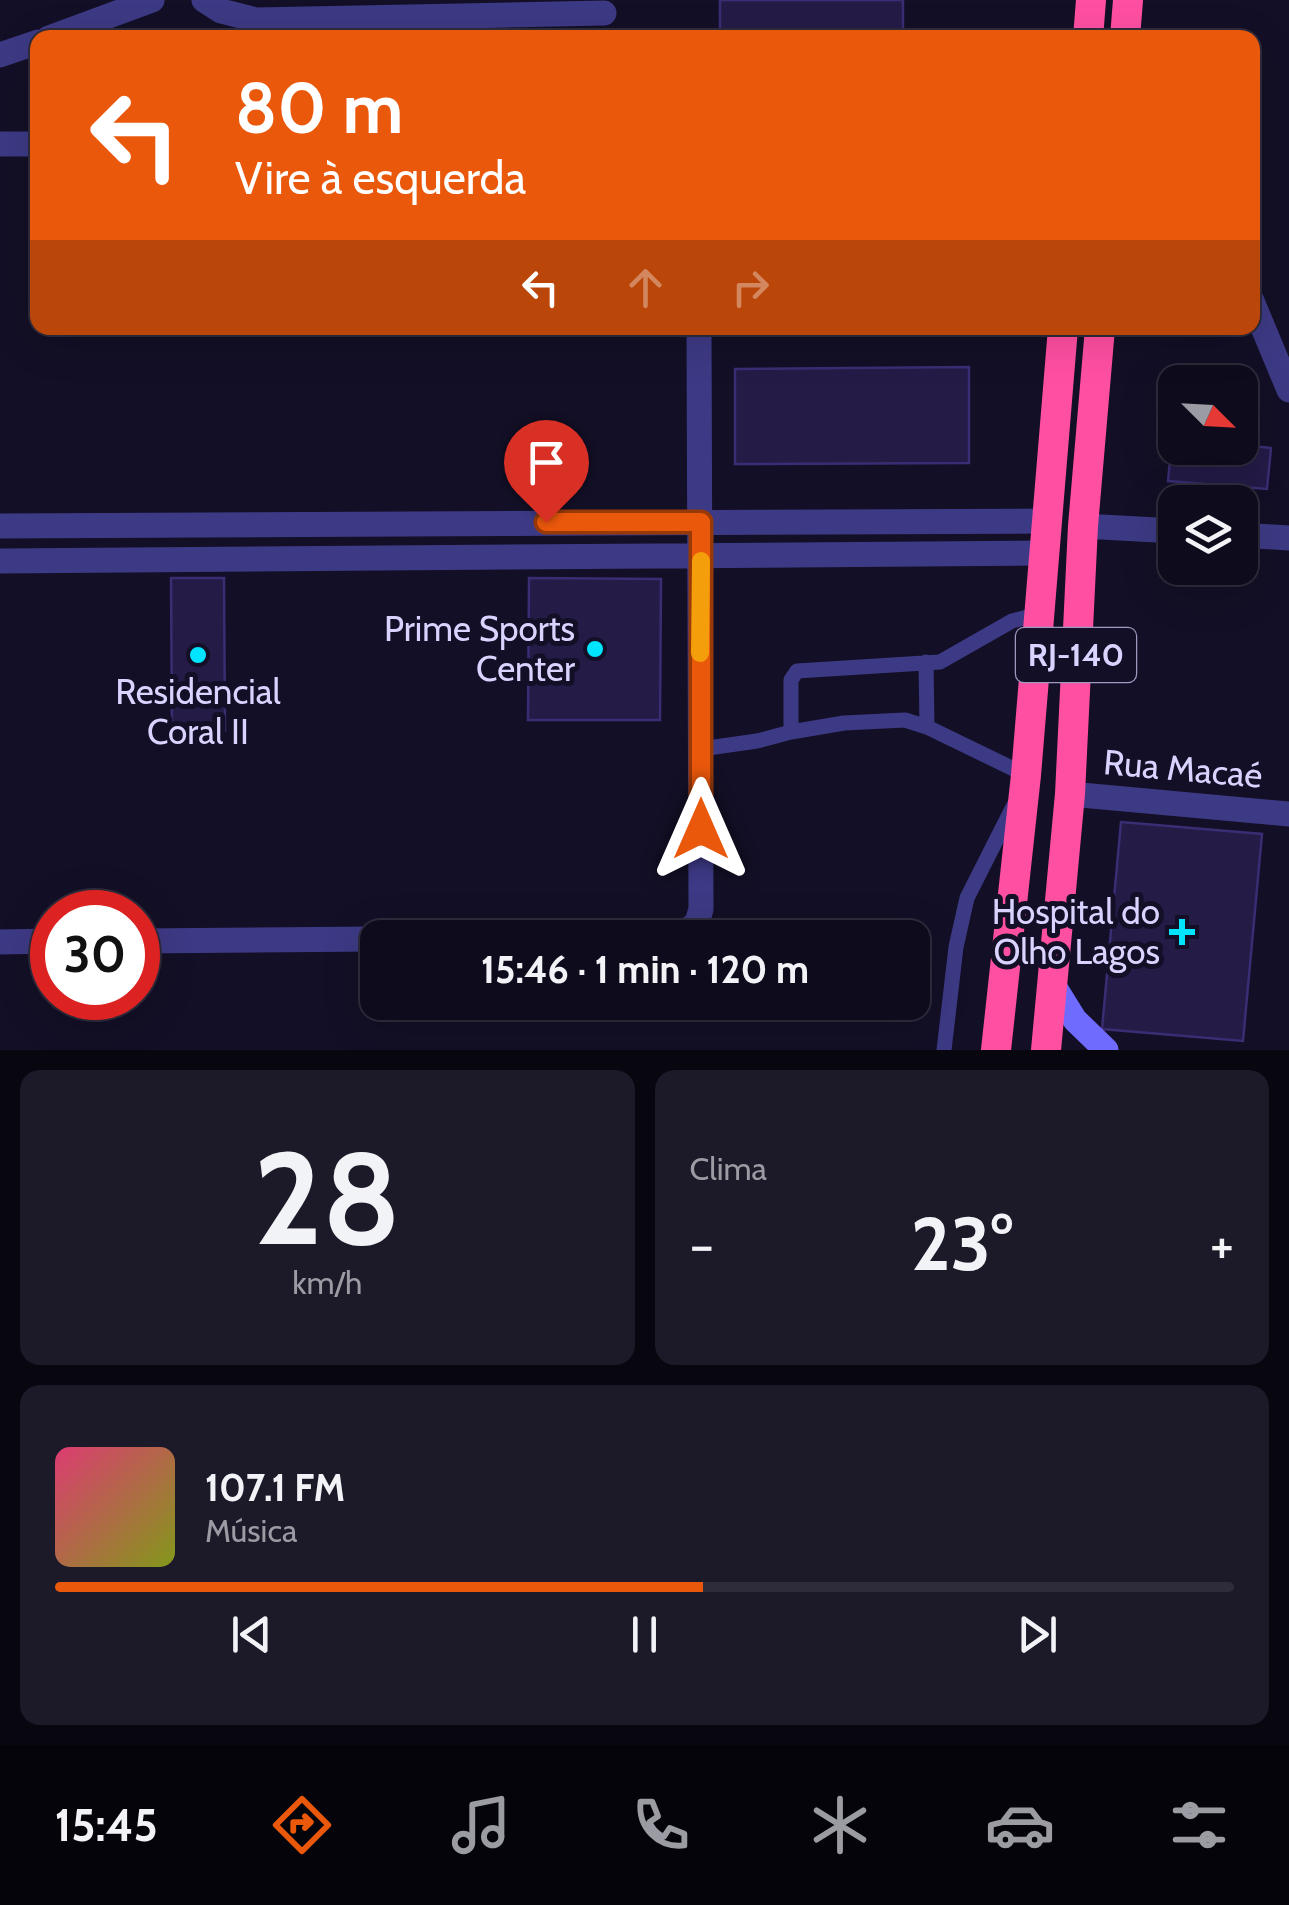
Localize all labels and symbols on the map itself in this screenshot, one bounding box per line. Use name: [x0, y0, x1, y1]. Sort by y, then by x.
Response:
north arrow: [1158, 365, 1258, 465]
pin: [504, 420, 589, 523]
place label: Prime Sports Center: [384, 607, 575, 690]
road number: RJ-140: [1016, 628, 1136, 682]
marker: Prime Sports Center: [584, 638, 606, 660]
marker: Residencial Coral II: [187, 644, 209, 666]
place label: Residencial Coral II: [115, 670, 282, 753]
street label: Rua Macaé: [1102, 740, 1264, 797]
position arrow: [649, 777, 753, 881]
speed limit sign: 30: [30, 890, 160, 1020]
place label: Hospital do Olho Lagos: [992, 890, 1160, 973]
marker: Hospital do Olho Lagos: [1169, 919, 1195, 945]

